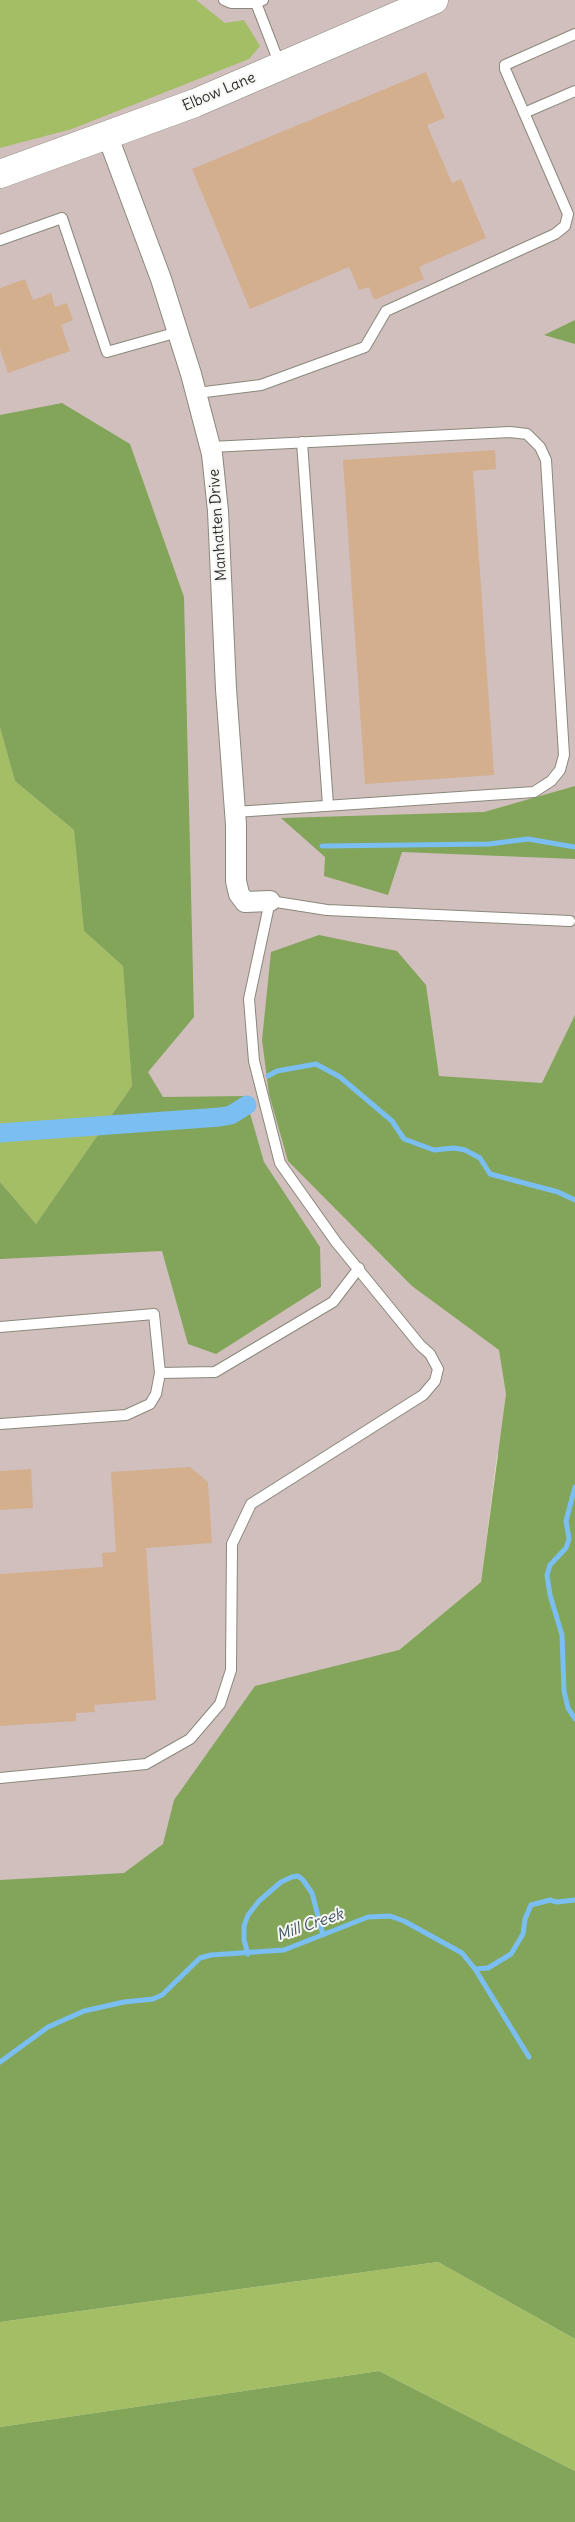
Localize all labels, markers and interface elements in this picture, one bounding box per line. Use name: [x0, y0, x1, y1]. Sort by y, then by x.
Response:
street label: Elbow Lane: [180, 69, 258, 115]
street label: Manhatten Drive: [205, 468, 231, 582]
water label: Mill Creek: [274, 1905, 346, 1945]

